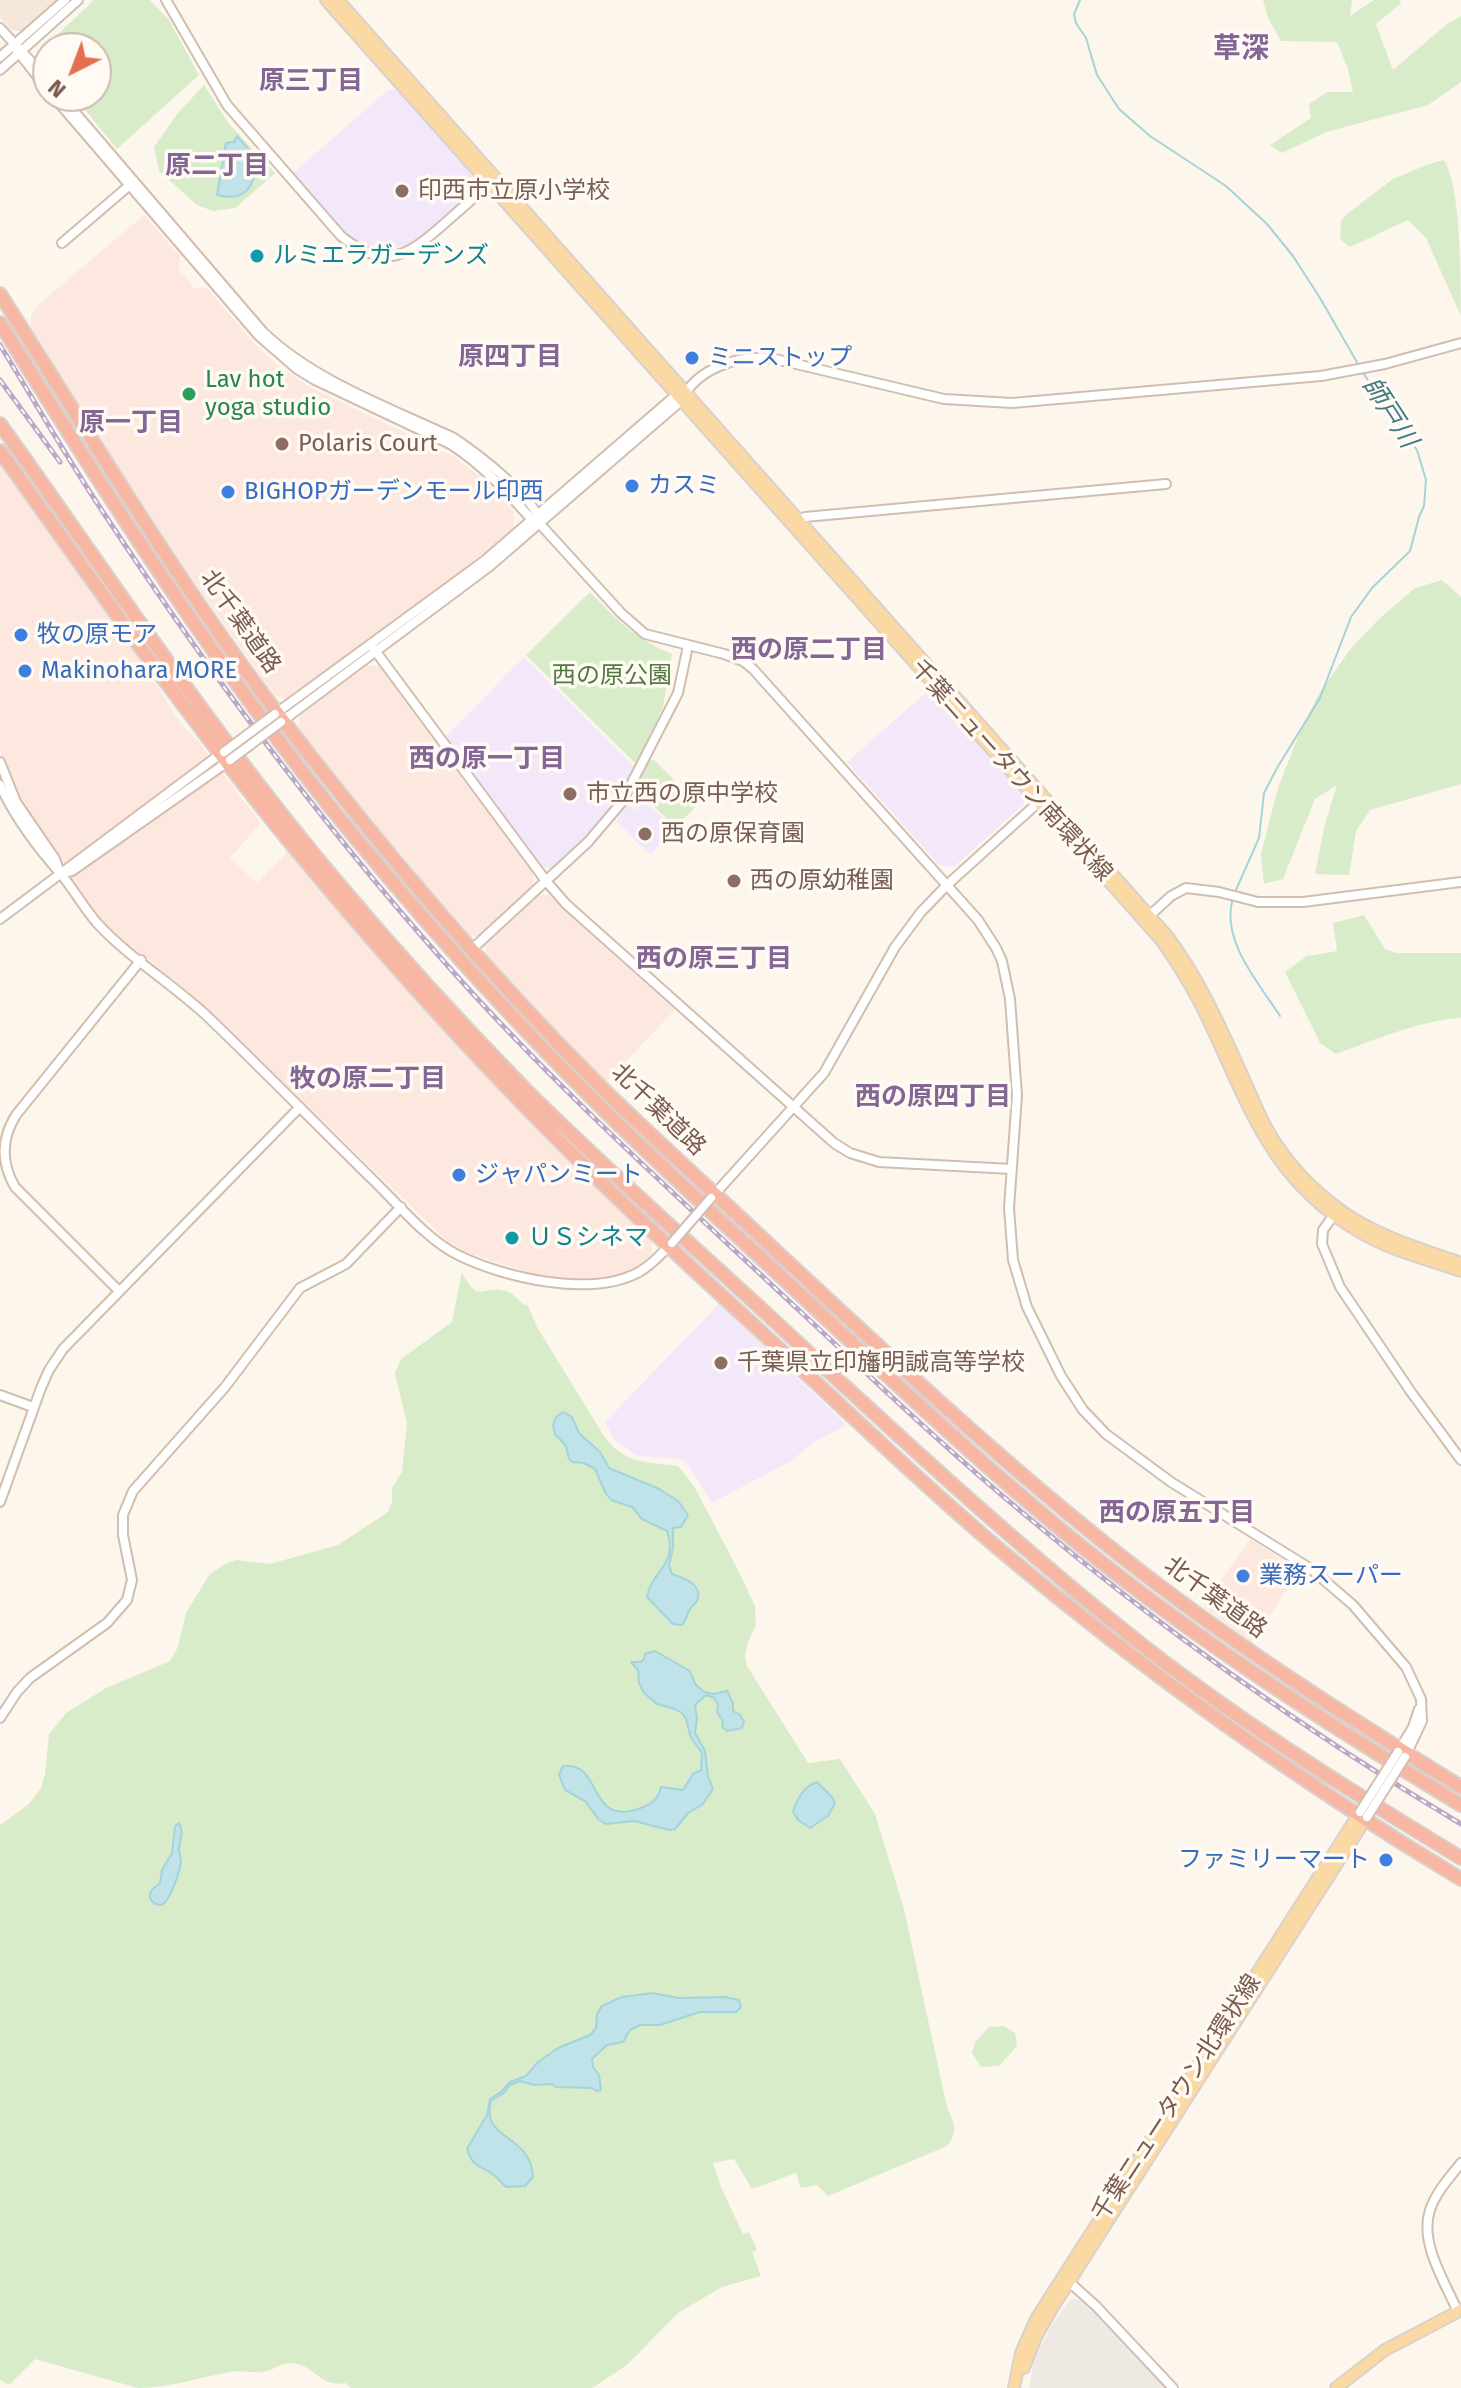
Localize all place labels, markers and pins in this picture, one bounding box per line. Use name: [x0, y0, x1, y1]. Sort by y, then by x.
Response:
place label: 印西市立原小学校: [418, 177, 610, 205]
marker: 印西市立原小学校: [393, 182, 411, 200]
place label: ルミエラガーデンズ: [273, 242, 489, 270]
marker: ルミエラガーデンズ: [248, 247, 266, 265]
place label: ミニストップ: [708, 344, 852, 372]
marker: ミニストップ: [683, 349, 701, 367]
place label: Lav hot yoga studio: [205, 366, 331, 422]
marker: Lav hot yoga studio: [180, 385, 198, 403]
place label: Polaris Court: [298, 430, 438, 458]
marker: Polaris Court: [273, 435, 291, 453]
place label: カスミ: [648, 472, 720, 500]
marker: カスミ: [623, 477, 641, 495]
place label: BIGHOPガーデンモール印西: [244, 478, 544, 506]
marker: BIGHOPガーデンモール印西: [219, 483, 237, 501]
place label: 牧の原モア: [37, 621, 157, 649]
marker: 牧の原モア: [12, 626, 30, 644]
place label: Makinohara MORE: [41, 657, 237, 685]
marker: Makinohara MORE: [16, 662, 34, 680]
place label: 市立西の原中学校: [586, 780, 778, 808]
marker: 市立西の原中学校: [561, 785, 579, 803]
place label: 西の原保育園: [661, 820, 805, 848]
marker: 西の原保育園: [636, 825, 654, 843]
place label: 西の原幼稚園: [750, 867, 894, 895]
marker: 西の原幼稚園: [725, 872, 743, 890]
place label: ジャパンミート: [475, 1161, 643, 1189]
marker: ジャパンミート: [450, 1166, 468, 1184]
place label: ＵＳシネマ: [528, 1224, 648, 1252]
marker: ＵＳシネマ: [503, 1229, 521, 1247]
place label: 千葉県立印旛明誠高等学校: [737, 1349, 1025, 1377]
marker: 千葉県立印旛明誠高等学校: [712, 1354, 730, 1372]
place label: 業務スーパー: [1259, 1562, 1403, 1590]
marker: 業務スーパー: [1234, 1567, 1252, 1585]
place label: ファミリーマート: [1178, 1846, 1370, 1874]
marker: ファミリーマート: [1377, 1851, 1395, 1869]

